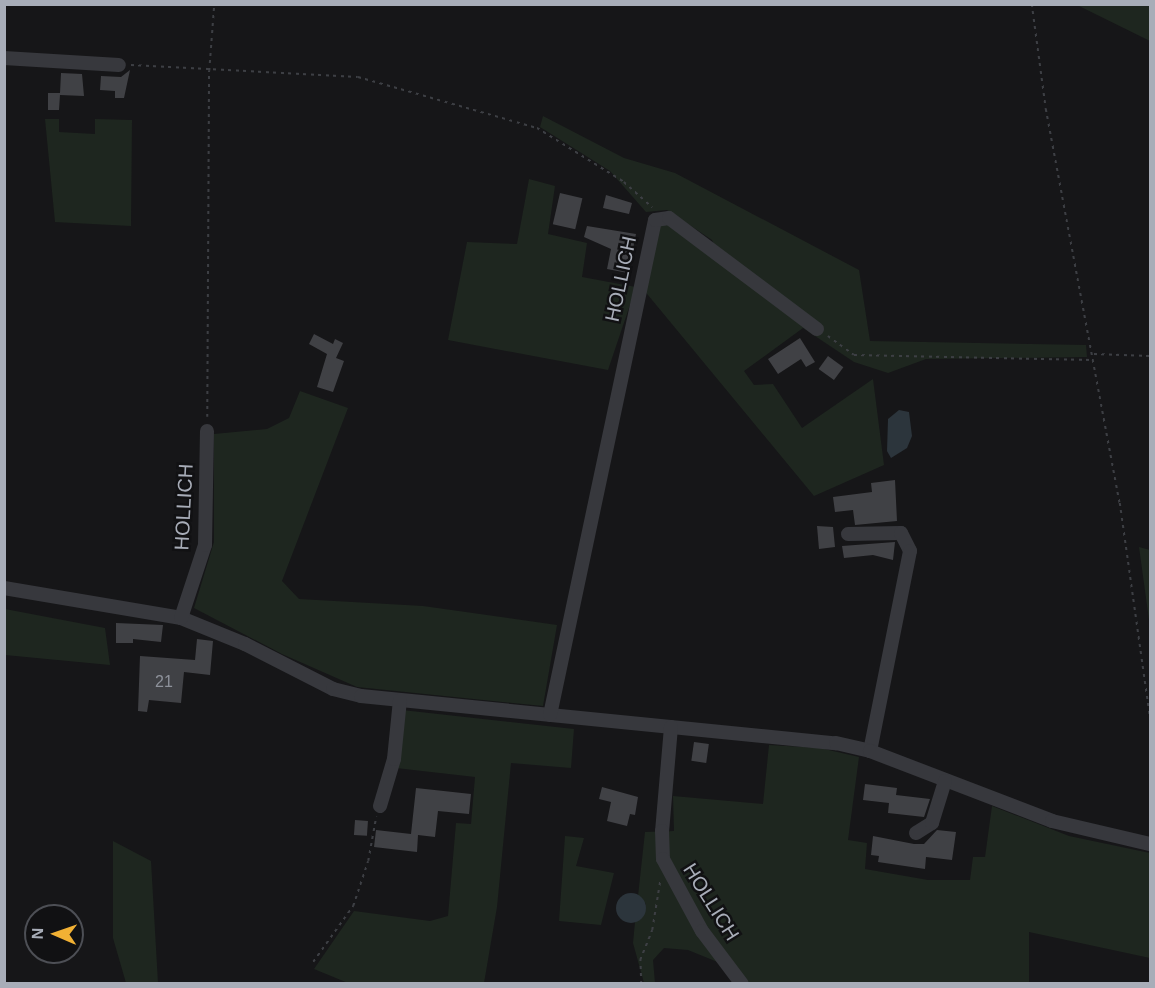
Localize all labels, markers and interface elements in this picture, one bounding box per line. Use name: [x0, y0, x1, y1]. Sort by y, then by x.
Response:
street label: HOLLICH: [600, 234, 642, 324]
street label: HOLLICH: [170, 463, 198, 551]
house number: 21: [155, 672, 173, 692]
street label: HOLLICH: [678, 859, 744, 945]
north arrow: [24, 904, 84, 964]
text: N: [29, 927, 46, 939]

